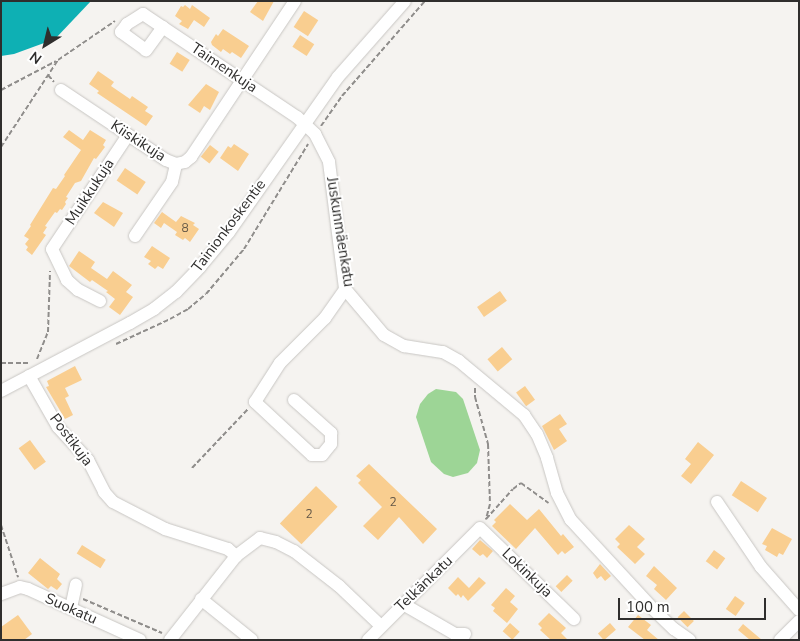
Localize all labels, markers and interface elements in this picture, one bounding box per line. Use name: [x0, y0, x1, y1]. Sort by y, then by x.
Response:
north arrow: [20, 20, 70, 70]
street label: Taimenkuja: [187, 39, 261, 97]
text: N: [26, 47, 46, 68]
street label: Kiiskikuja: [107, 117, 169, 165]
street label: Muikkukuja: [62, 155, 118, 229]
street label: Tainionkoskentie: [188, 176, 270, 276]
street label: Juskunmäenkatu: [322, 176, 358, 288]
house number: 8: [181, 222, 189, 236]
street label: Postikuja: [46, 410, 96, 470]
house number: 2: [389, 496, 397, 510]
house number: 2: [305, 508, 313, 522]
street label: Lokinkuja: [498, 545, 556, 601]
street label: Telkänkatu: [391, 552, 457, 616]
scale bar: [620, 588, 768, 620]
street label: Suokatu: [42, 590, 100, 628]
text: 100 m: [626, 597, 670, 617]

